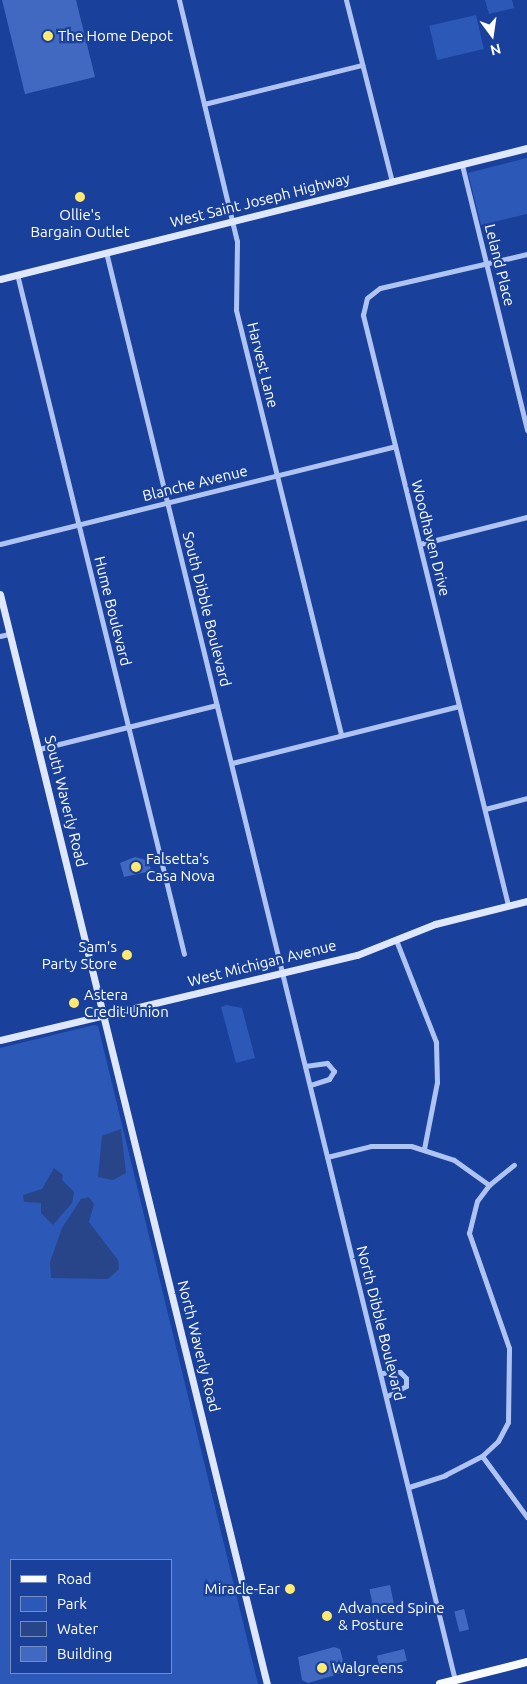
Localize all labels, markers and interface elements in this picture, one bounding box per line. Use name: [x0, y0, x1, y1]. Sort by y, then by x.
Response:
north arrow: [467, 10, 517, 60]
place label: The Home Depot: [58, 27, 173, 45]
marker: The Home Depot: [42, 30, 54, 42]
text: N: [489, 41, 503, 59]
street label: West Saint Joseph Highway: [168, 169, 352, 231]
marker: Ollie's Bargain Outlet: [74, 191, 86, 203]
place label: Ollie's Bargain Outlet: [30, 205, 130, 240]
street label: Leland Place: [481, 222, 519, 308]
street label: Harvest Lane: [244, 320, 282, 410]
street label: Blanche Avenue: [141, 461, 249, 505]
street label: Woodhaven Drive: [408, 478, 454, 598]
street label: South Dibble Boulevard: [179, 530, 235, 688]
street label: Hume Boulevard: [91, 554, 135, 668]
street label: South Waverly Road: [41, 733, 91, 869]
place label: Falsetta's Casa Nova: [146, 849, 215, 884]
marker: Falsetta's Casa Nova: [130, 861, 142, 873]
street label: West Michigan Avenue: [186, 936, 338, 990]
place label: Sam's Party Store: [42, 937, 117, 972]
marker: Sam's Party Store: [121, 949, 133, 961]
place label: Astera Credit Union: [84, 985, 169, 1020]
marker: Astera Credit Union: [68, 997, 80, 1009]
street label: North Dibble Boulevard: [353, 1244, 409, 1402]
street label: North Waverly Road: [174, 1278, 224, 1414]
legend: [10, 1559, 172, 1674]
text: Road: [57, 1570, 92, 1587]
place label: Miracle-Ear: [205, 1580, 280, 1598]
marker: Miracle-Ear: [284, 1583, 296, 1595]
text: Park: [57, 1595, 87, 1612]
place label: Advanced Spine & Posture: [338, 1598, 445, 1633]
marker: Advanced Spine & Posture: [320, 1609, 334, 1623]
text: Water: [57, 1620, 98, 1637]
text: Building: [57, 1645, 112, 1662]
place label: Walgreens: [332, 1659, 403, 1677]
marker: Walgreens: [316, 1662, 328, 1674]

